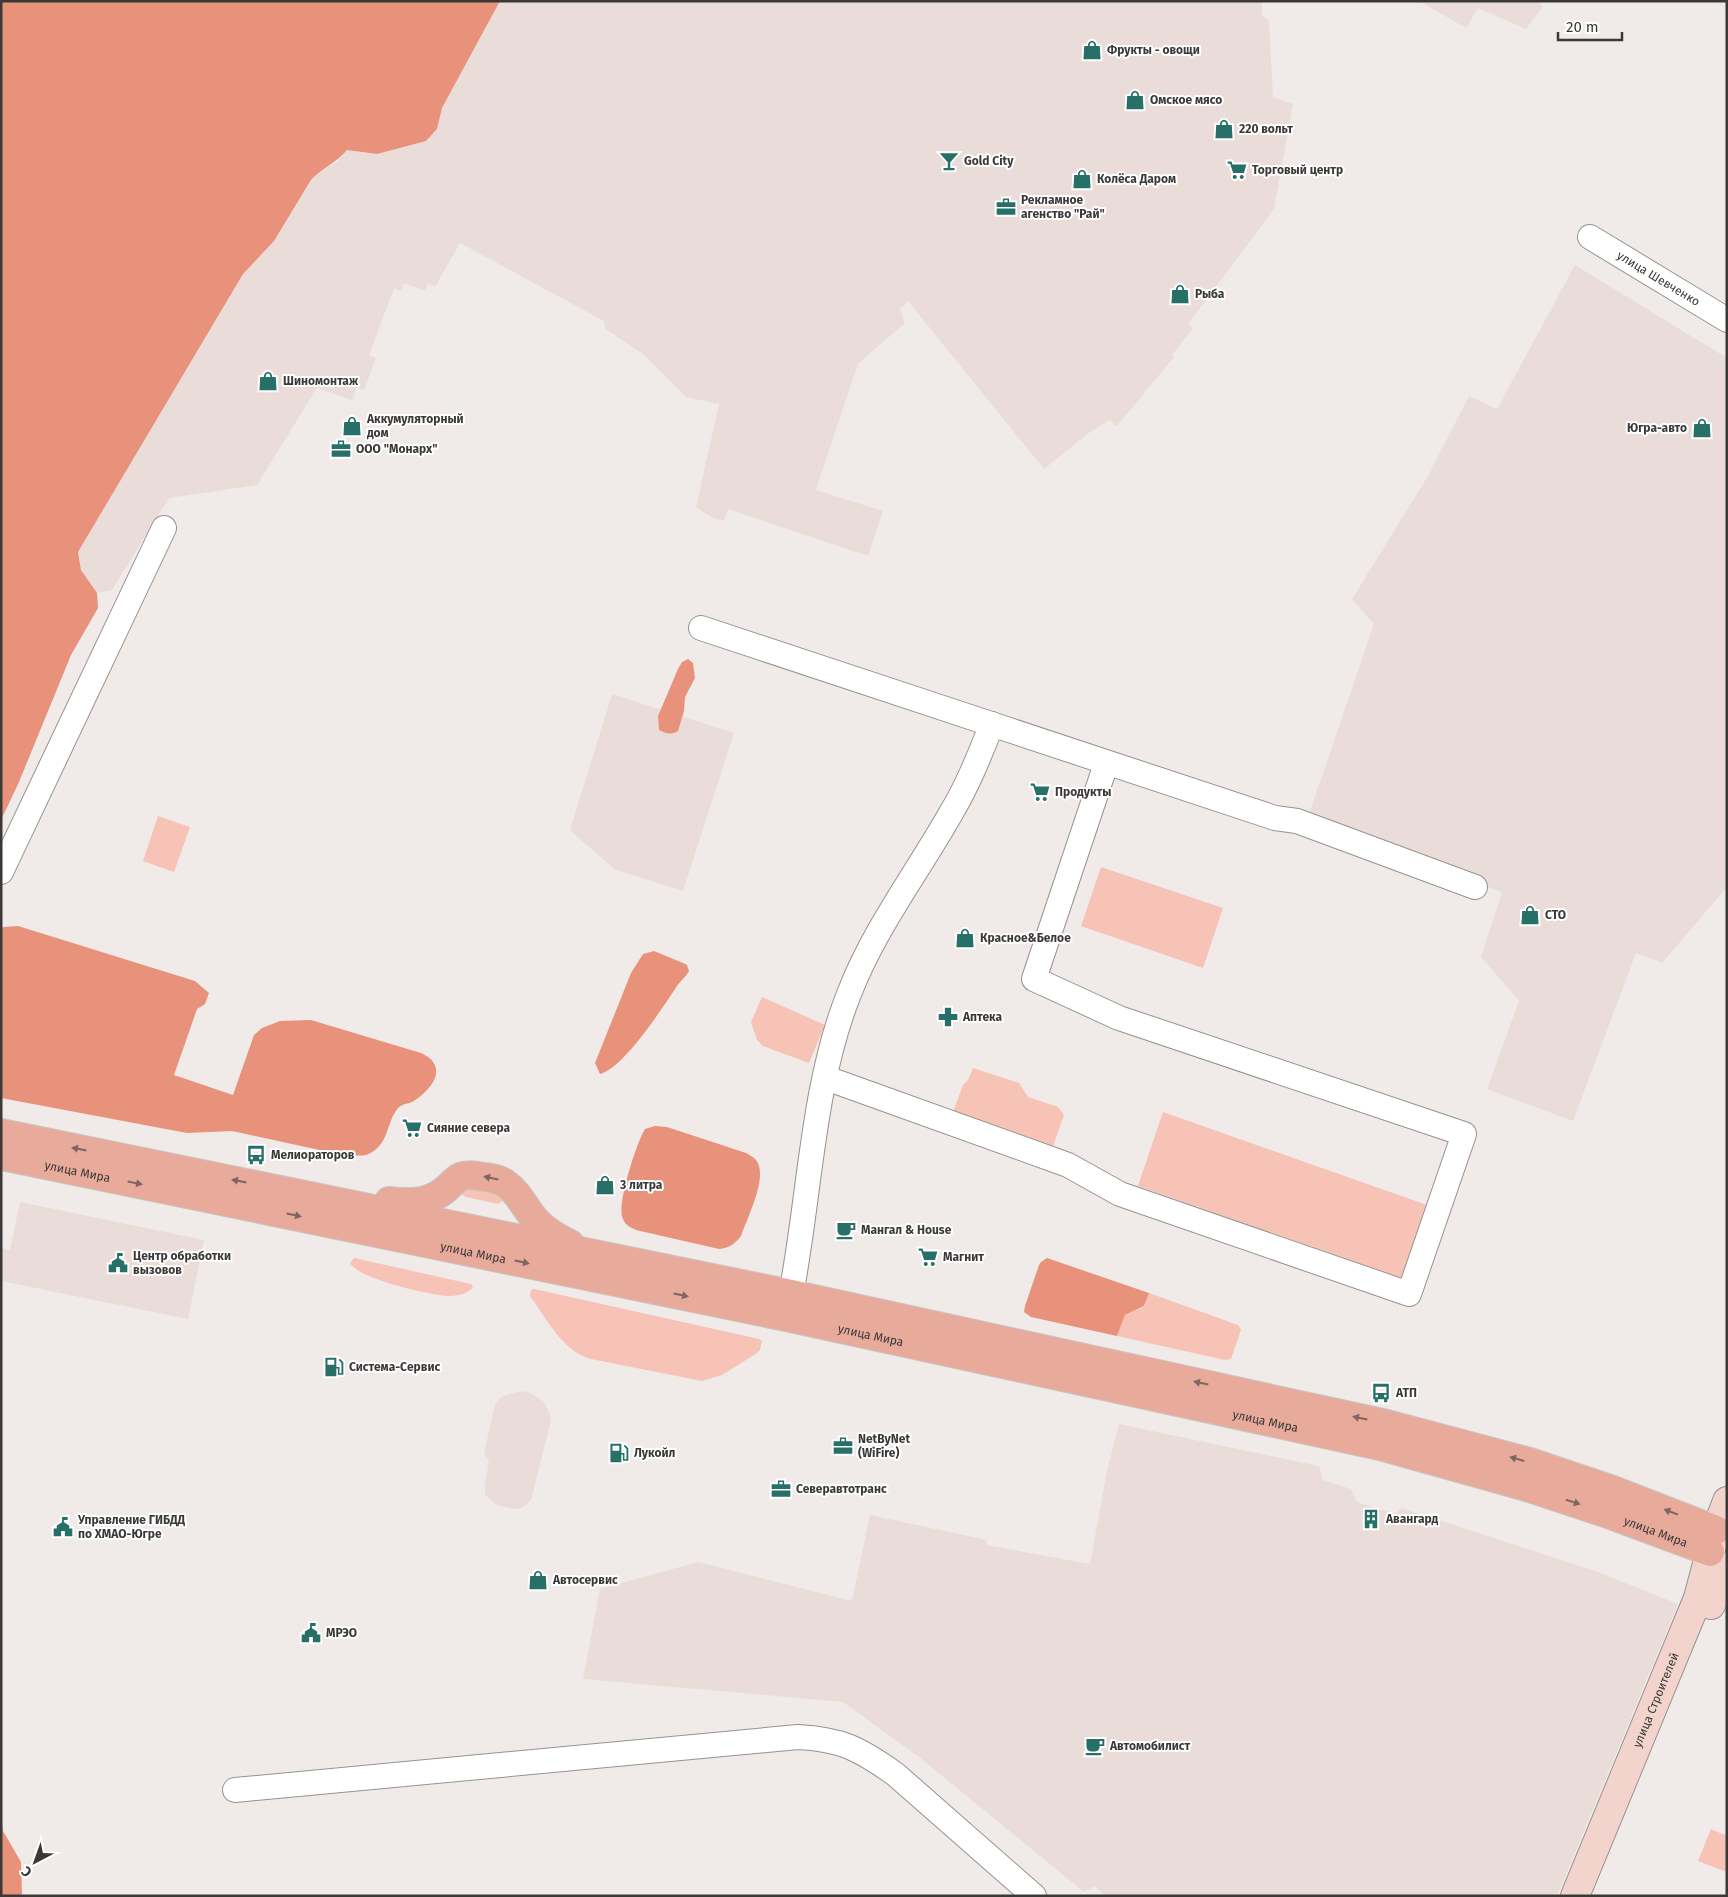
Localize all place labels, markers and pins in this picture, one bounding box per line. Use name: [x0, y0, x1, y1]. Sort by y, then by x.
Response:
shop icon: Фрукты - овощи: [1081, 39, 1103, 61]
place label: Фрукты - овощи: [1107, 43, 1200, 57]
shop icon: Омское мясо: [1124, 89, 1146, 111]
place label: Омское мясо: [1150, 93, 1222, 107]
shop icon: 220 вольт: [1213, 118, 1235, 140]
place label: 220 вольт: [1239, 122, 1293, 136]
bar icon: Gold City: [938, 150, 960, 172]
place label: Gold City: [964, 154, 1014, 168]
supermarket icon: Торговый центр: [1226, 159, 1248, 181]
place label: Торговый центр: [1252, 163, 1343, 177]
shop icon: Колёса Даром: [1071, 168, 1093, 190]
place label: Колёса Даром: [1097, 172, 1176, 186]
place label: Рекламное агенство "Рай": [1021, 193, 1105, 221]
office icon: Рекламное агенство "Рай": [995, 196, 1017, 218]
shop icon: Рыба: [1169, 283, 1191, 305]
place label: Рыба: [1195, 287, 1225, 301]
shop icon: Шиномонтаж: [257, 370, 279, 392]
place label: Шиномонтаж: [283, 374, 359, 388]
place label: Аккумуляторный дом: [366, 412, 464, 440]
shop icon: Аккумуляторный дом: [341, 415, 363, 437]
shop icon: Югра-авто: [1691, 417, 1713, 439]
place label: Югра-авто: [1627, 421, 1687, 435]
office icon: ООО "Монарх": [330, 438, 352, 460]
place label: ООО "Монарх": [356, 442, 437, 456]
supermarket icon: Продукты: [1029, 781, 1051, 803]
place label: Продукты: [1055, 785, 1111, 799]
shop icon: СТО: [1519, 904, 1541, 926]
place label: СТО: [1545, 908, 1566, 922]
shop icon: Красное&Белое: [954, 927, 976, 949]
place label: Красное&Белое: [980, 931, 1071, 945]
pharmacy icon: Аптека: [937, 1006, 959, 1028]
place label: Аптека: [962, 1010, 1002, 1024]
supermarket icon: Сияние севера: [401, 1117, 423, 1139]
place label: Сияние севера: [427, 1121, 511, 1135]
bus stop icon: Мелиораторов: [245, 1144, 267, 1166]
place label: Мелиораторов: [271, 1148, 355, 1162]
shop icon: 3 литра: [594, 1174, 616, 1196]
place label: 3 литра: [619, 1178, 663, 1192]
cafe icon: Мангал & House: [835, 1219, 857, 1241]
place label: Мангал & House: [861, 1223, 952, 1237]
supermarket icon: Магнит: [917, 1246, 939, 1268]
place label: Центр обработки вызовов: [133, 1249, 231, 1277]
place label: Магнит: [943, 1250, 984, 1264]
public building icon: Центр обработки вызовов: [107, 1252, 129, 1274]
fuel station icon: Система-Cервис: [323, 1356, 345, 1378]
place label: Система-Cервис: [349, 1360, 440, 1374]
bus stop icon: АТП: [1370, 1382, 1392, 1404]
place label: АТП: [1395, 1386, 1417, 1400]
place label: NetByNet (WiFire): [858, 1432, 910, 1460]
office icon: NetByNet (WiFire): [832, 1435, 854, 1457]
fuel station icon: Лукойл: [608, 1442, 630, 1464]
place label: Лукойл: [634, 1446, 676, 1460]
office icon: Северавтотранс: [770, 1478, 792, 1500]
place label: Северавтотранс: [796, 1482, 887, 1496]
building icon: Авангард: [1360, 1508, 1382, 1530]
place label: Авангард: [1385, 1512, 1439, 1526]
place label: Управление ГИБДД по ХМАО-Югре: [77, 1513, 186, 1541]
public building icon: Управление ГИБДД по ХМАО-Югре: [52, 1516, 74, 1538]
shop icon: Автосервис: [527, 1569, 549, 1591]
place label: Автосервис: [552, 1573, 618, 1587]
public building icon: МРЭО: [300, 1622, 322, 1644]
place label: МРЭО: [326, 1626, 357, 1640]
cafe icon: Автомобилист: [1084, 1735, 1106, 1757]
place label: Автомобилист: [1109, 1739, 1191, 1753]

